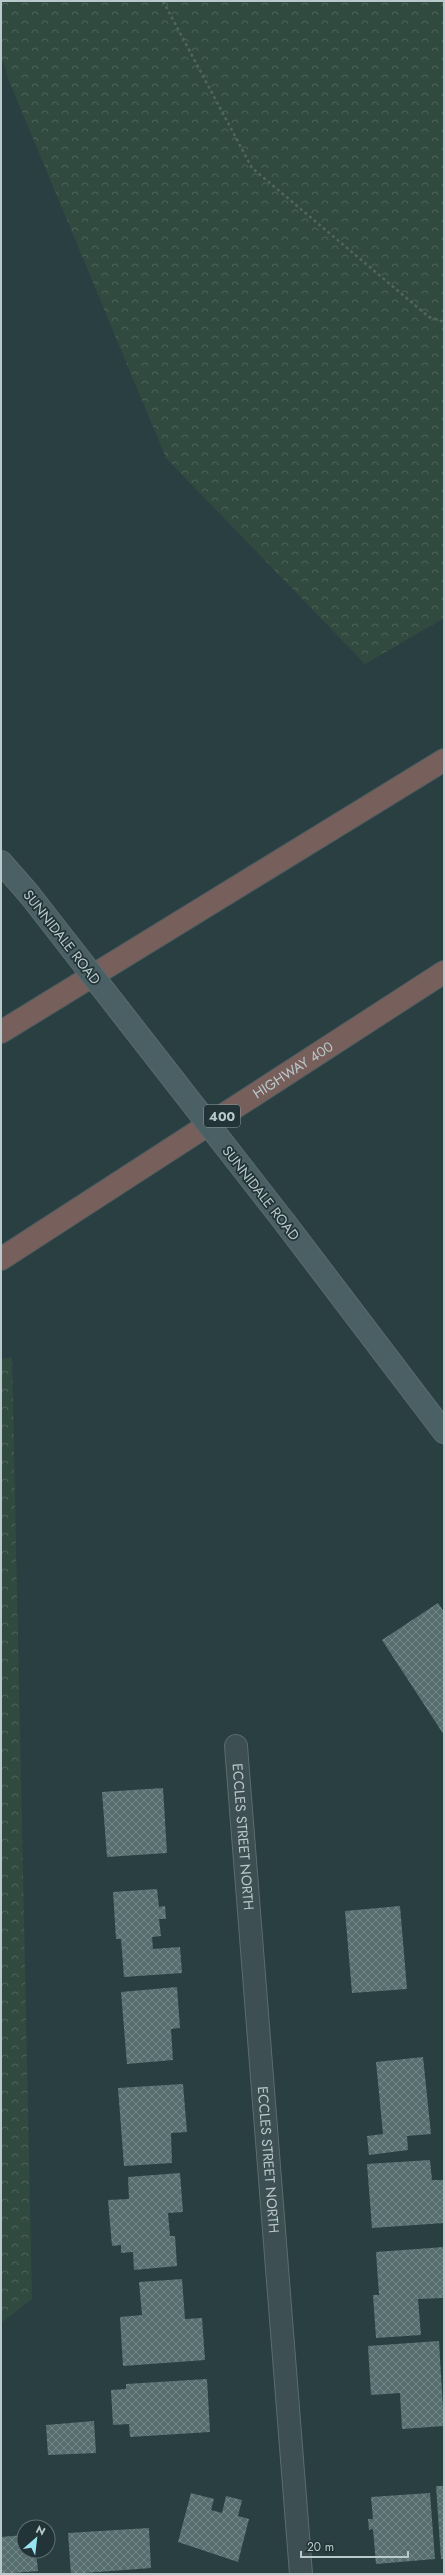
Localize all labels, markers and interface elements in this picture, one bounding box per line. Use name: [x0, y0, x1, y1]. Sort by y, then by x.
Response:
street label: SUNNIDALE ROAD: [19, 885, 105, 989]
street label: HIGHWAY 400: [249, 1036, 337, 1103]
road number: 400: [204, 1105, 240, 1127]
street label: SUNNIDALE ROAD: [218, 1141, 304, 1245]
street label: ECCLES STREET NORTH: [227, 1763, 259, 1911]
street label: ECCLES STREET NORTH: [253, 2086, 284, 2234]
north arrow: [16, 2519, 56, 2559]
text: N: [33, 2521, 48, 2539]
scale bar: [301, 2533, 408, 2559]
text: 20 m: [307, 2538, 334, 2556]

